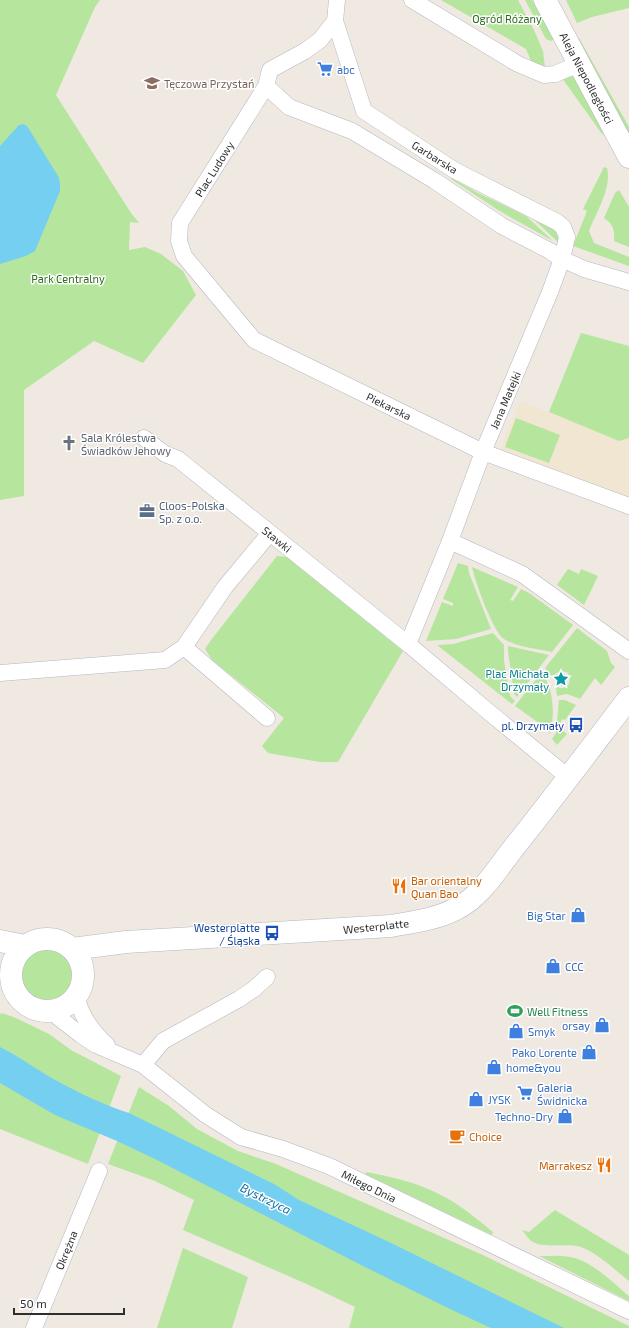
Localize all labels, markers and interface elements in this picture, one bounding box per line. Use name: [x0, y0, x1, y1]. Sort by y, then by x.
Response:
park label: Ogród Różany: [472, 12, 542, 25]
street label: Aleja Niepodległości: [557, 30, 617, 126]
supermarket icon: abc: [316, 60, 334, 78]
place label: abc: [337, 63, 355, 76]
school or university icon: Tęczowa Przystań: [143, 74, 161, 92]
place label: Tęczowa Przystań: [164, 77, 254, 90]
street label: Garbarska: [410, 138, 460, 176]
street label: Plac Ludowy: [192, 139, 236, 199]
park label: Park Centralny: [31, 272, 105, 285]
street label: Jana Matejki: [487, 369, 524, 431]
street label: Piekarska: [364, 390, 414, 422]
place label: Sala Królestwa Świadków Jehowy: [81, 431, 171, 457]
church icon: Sala Królestwa Świadków Jehowy: [60, 434, 78, 452]
place label: Cloos-Polska Sp. z o.o.: [159, 499, 225, 525]
office icon: Cloos-Polska Sp. z o.o.: [138, 502, 156, 520]
street label: Stawki: [260, 523, 294, 555]
place label: Plac Michała Drzymały: [486, 667, 549, 693]
place icon: Plac Michała Drzymały: [552, 670, 570, 688]
bus stop icon: pl. Drzymały: [567, 716, 585, 734]
place label: pl. Drzymały: [501, 719, 564, 732]
place label: Bar orientalny Quan Bao: [411, 874, 482, 901]
restaurant icon: Bar orientalny Quan Bao: [390, 877, 408, 895]
shop icon: Big Star: [569, 906, 587, 924]
place label: Big Star: [527, 909, 567, 922]
street label: Westerplatte: [342, 916, 410, 936]
place label: Westerplatte / Śląska: [194, 921, 260, 947]
bus stop icon: Westerplatte / Śląska: [263, 924, 281, 942]
shop icon: CCC: [544, 957, 562, 975]
place label: CCC: [565, 960, 584, 973]
sports icon: Well Fitness: [506, 1002, 524, 1020]
place label: Well Fitness: [527, 1005, 589, 1018]
shop icon: orsay: [593, 1016, 611, 1034]
place label: orsay: [562, 1019, 590, 1032]
shop icon: Smyk: [507, 1022, 525, 1040]
place label: Smyk: [528, 1025, 556, 1038]
shop icon: Pako Lorente: [580, 1043, 598, 1061]
place label: Pako Lorente: [512, 1046, 577, 1059]
shop icon: home&you: [485, 1058, 503, 1076]
place label: home&you: [506, 1061, 561, 1074]
place label: Galeria Świdnicka: [537, 1081, 587, 1107]
supermarket icon: Galeria Świdnicka: [516, 1084, 534, 1102]
shop icon: JYSK: [467, 1090, 485, 1108]
place label: JYSK: [488, 1093, 511, 1106]
shop icon: Techno-Dry: [556, 1107, 574, 1125]
place label: Techno-Dry: [495, 1110, 553, 1123]
cafe icon: Choice: [448, 1127, 466, 1145]
place label: Choice: [469, 1130, 502, 1143]
restaurant icon: Marrakesz: [595, 1156, 613, 1174]
place label: Marrakesz: [539, 1159, 592, 1172]
street label: Miłego Dnia: [340, 1167, 398, 1205]
water label: Bystrzyca: [238, 1180, 294, 1217]
street label: Okrężna: [52, 1228, 80, 1272]
scale bar: [14, 1290, 124, 1316]
text: 50 m: [20, 1296, 47, 1310]

